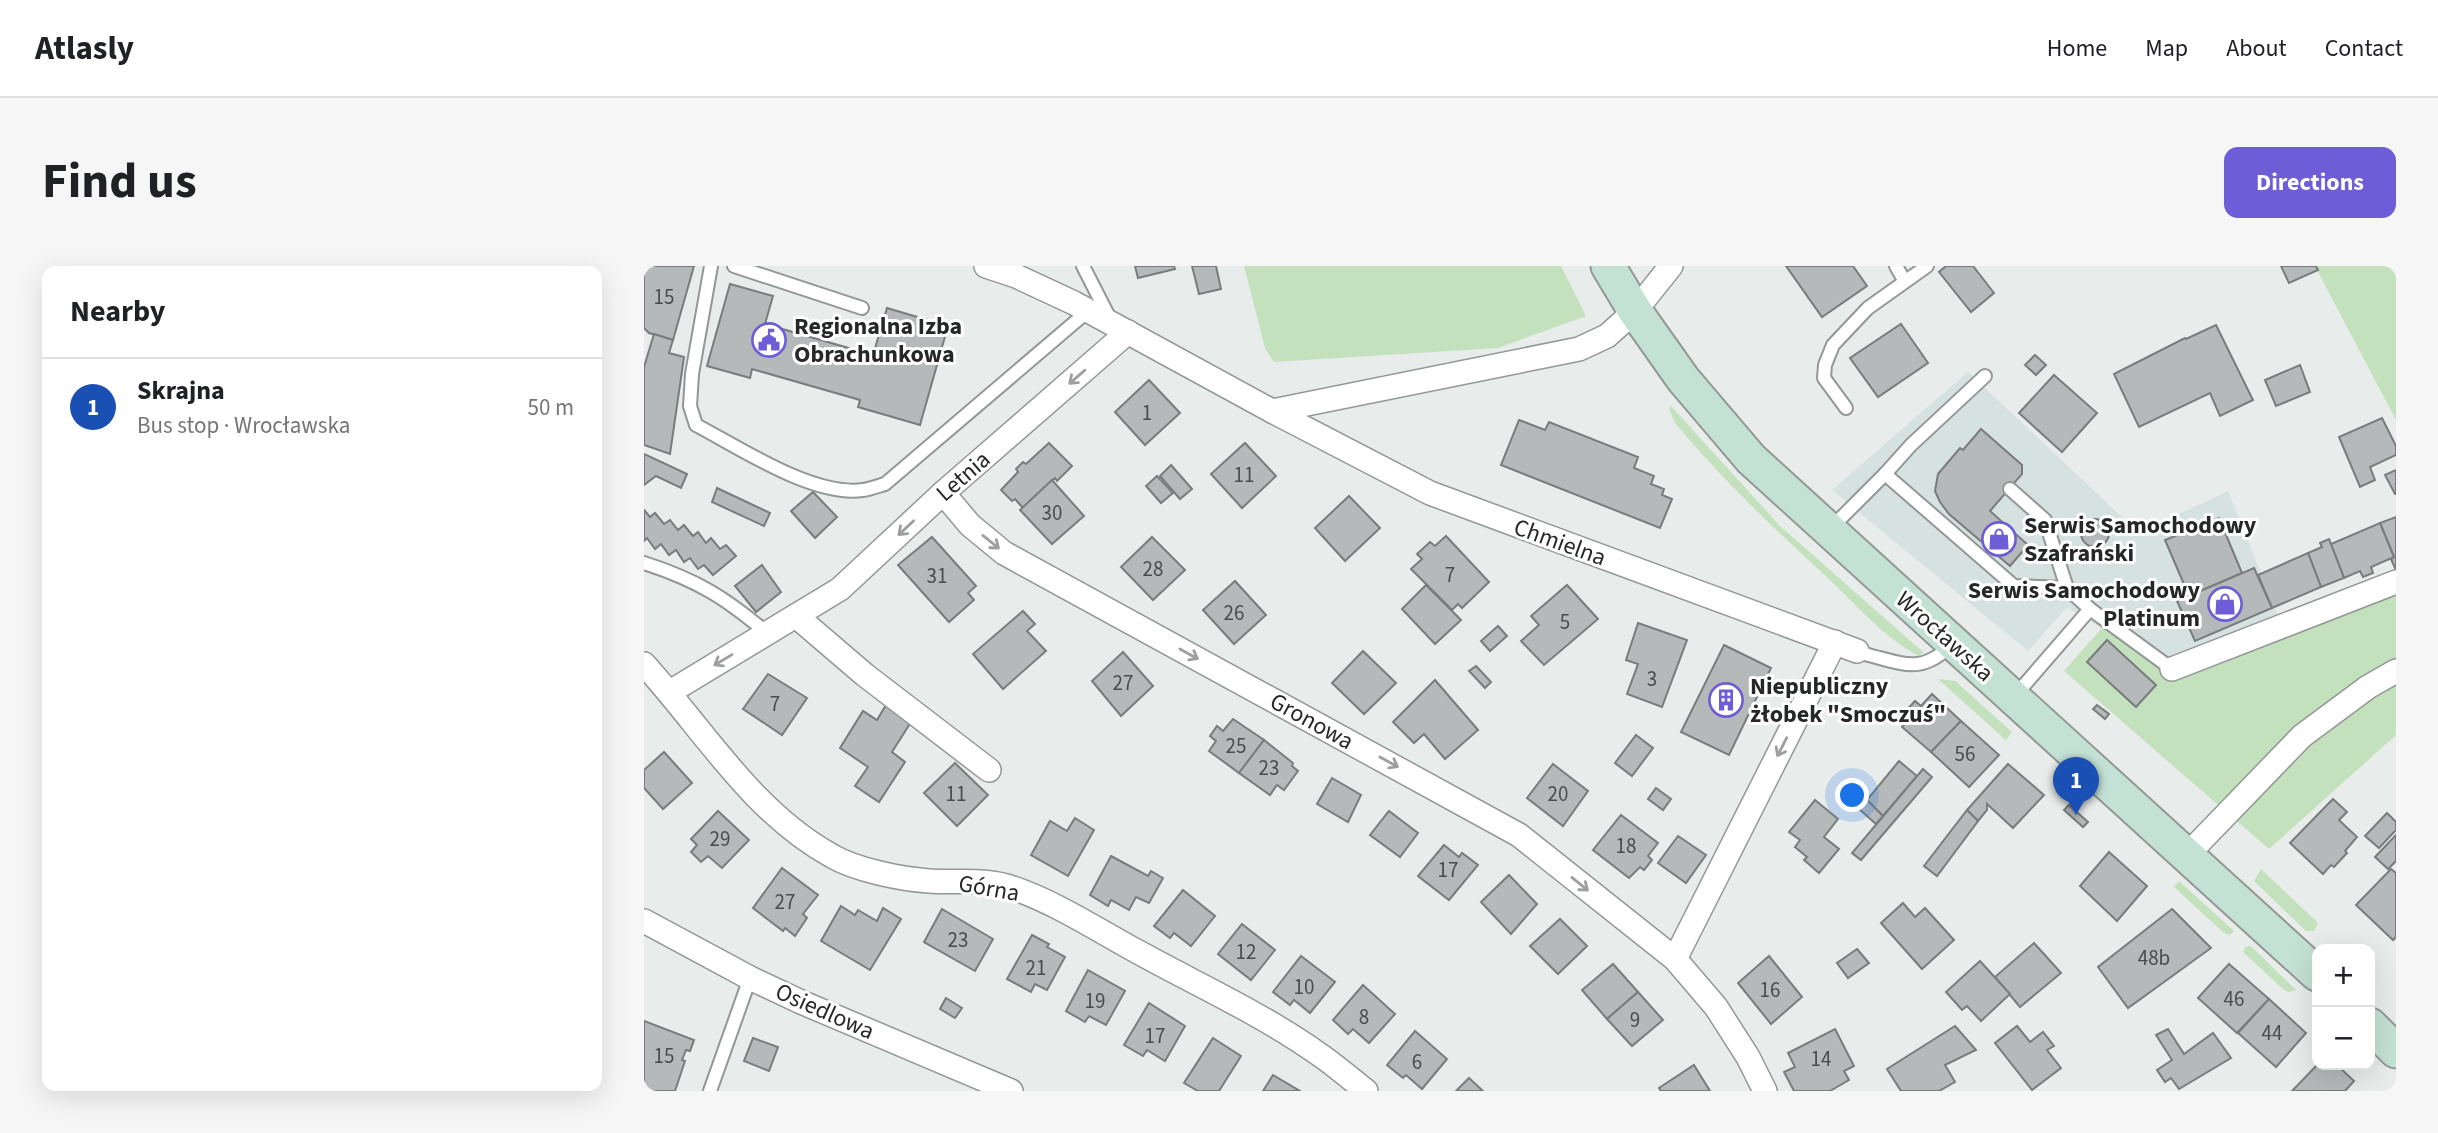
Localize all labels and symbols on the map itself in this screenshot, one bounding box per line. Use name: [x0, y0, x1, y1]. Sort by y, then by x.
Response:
house number: 15: [654, 282, 674, 312]
place label: Regionalna Izba Obrachunkowa: [794, 309, 962, 372]
public building icon: Regionalna Izba Obrachunkowa: [750, 321, 788, 359]
one-way arrow: [1068, 369, 1086, 385]
house number: 1: [1142, 398, 1152, 428]
street label: Letnia: [928, 443, 998, 510]
house number: 11: [1234, 460, 1254, 490]
house number: 30: [1042, 498, 1062, 528]
place label: Serwis Samochodowy Szafrański: [2024, 508, 2257, 571]
street label: Chmielna: [1509, 510, 1611, 575]
one-way arrow: [898, 519, 915, 536]
shop icon: Serwis Samochodowy Szafrański: [1980, 520, 2018, 558]
one-way arrow: [981, 534, 999, 550]
house number: 28: [1143, 554, 1163, 584]
house number: 7: [1445, 560, 1455, 590]
house number: 31: [927, 561, 947, 591]
place label: Serwis Samochodowy Platinum: [1968, 573, 2200, 636]
street label: Wrocławska: [1888, 583, 2001, 690]
shop icon: Serwis Samochodowy Platinum: [2206, 585, 2244, 623]
house number: 26: [1224, 598, 1244, 628]
house number: 5: [1560, 607, 1570, 637]
one-way arrow: [1178, 647, 1199, 661]
one-way arrow: [713, 654, 733, 668]
house number: 3: [1647, 664, 1657, 694]
house number: 27: [1113, 668, 1133, 698]
place label: Niepubliczny żłobek "Smoczuś": [1750, 669, 1946, 732]
building icon: Niepubliczny żłobek "Smoczuś": [1707, 681, 1745, 719]
street label: Gronowa: [1263, 684, 1360, 759]
house number: 7: [770, 689, 780, 719]
house number: 25: [1226, 731, 1246, 761]
one-way arrow: [1775, 736, 1789, 757]
house number: 56: [1955, 739, 1975, 769]
house number: 23: [1259, 753, 1279, 783]
one-way arrow: [1378, 755, 1398, 769]
pin: 1: [2053, 757, 2099, 815]
your location: [1835, 778, 1869, 812]
house number: 11: [946, 779, 966, 809]
house number: 20: [1548, 779, 1568, 809]
house number: 29: [710, 824, 730, 854]
house number: 18: [1616, 831, 1636, 861]
house number: 17: [1438, 855, 1458, 885]
street label: Górna: [956, 866, 1022, 911]
one-way arrow: [1571, 876, 1589, 891]
house number: 27: [775, 887, 795, 917]
house number: 23: [948, 925, 968, 955]
house number: 12: [1236, 937, 1256, 967]
house number: 48b: [2138, 943, 2170, 973]
house number: 21: [1026, 953, 1046, 983]
house number: 10: [1294, 972, 1314, 1002]
street label: Osiedlowa: [770, 974, 880, 1049]
house number: 16: [1760, 975, 1780, 1005]
house number: 46: [2224, 984, 2244, 1014]
house number: 19: [1085, 986, 1105, 1016]
house number: 8: [1359, 1002, 1369, 1032]
house number: 9: [1630, 1005, 1640, 1035]
house number: 44: [2262, 1018, 2282, 1048]
house number: 17: [1145, 1021, 1165, 1051]
house number: 15: [654, 1041, 674, 1071]
house number: 14: [1811, 1044, 1831, 1074]
house number: 6: [1412, 1047, 1422, 1077]

